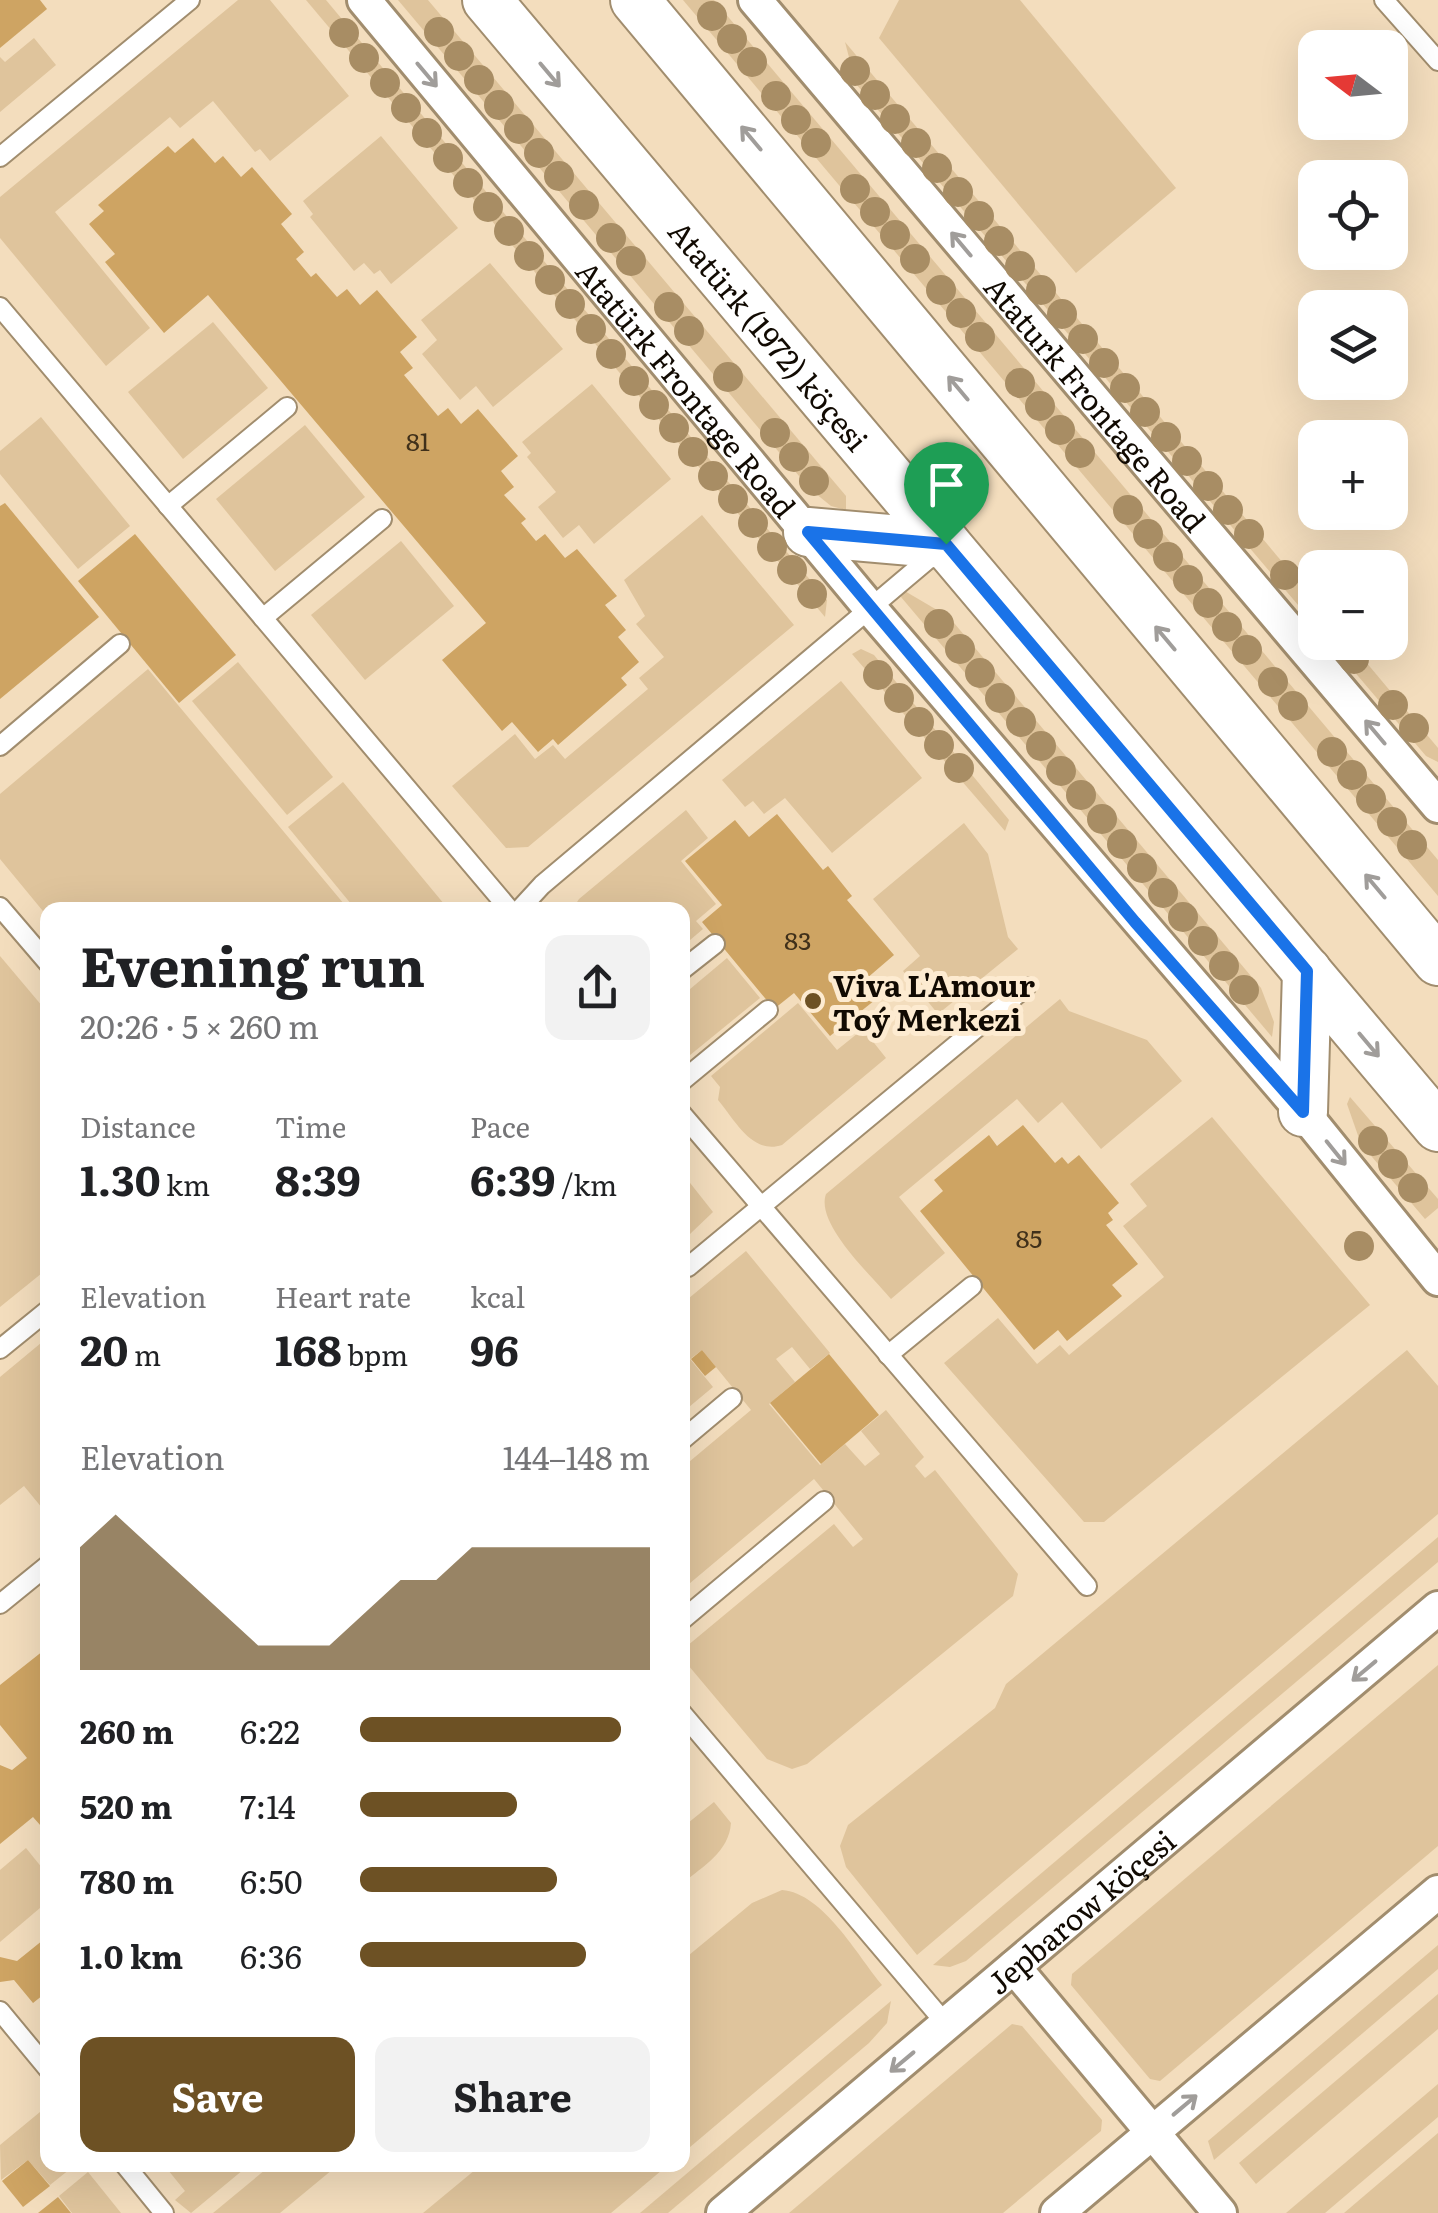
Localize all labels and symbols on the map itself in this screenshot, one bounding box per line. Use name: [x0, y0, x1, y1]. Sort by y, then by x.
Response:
north arrow: [1298, 30, 1408, 140]
one-way arrow: [416, 61, 438, 87]
one-way arrow: [539, 61, 561, 87]
one-way arrow: [740, 125, 762, 151]
street label: Atatürk (1972) köçesi: [659, 210, 880, 460]
one-way arrow: [950, 231, 972, 257]
street label: Atatürk Frontage Road: [567, 250, 807, 526]
street label: Ataturk Frontage Road: [975, 265, 1218, 540]
one-way arrow: [947, 376, 969, 402]
house number: 81: [406, 422, 430, 459]
pin: [904, 442, 989, 545]
one-way arrow: [1154, 626, 1177, 651]
one-way arrow: [1364, 719, 1386, 745]
one-way arrow: [1364, 874, 1386, 900]
house number: 83: [784, 921, 812, 958]
place label: Viva L'Amour Toý Merkezi: [833, 962, 1035, 1040]
marker: Viva L'Amour Toý Merkezi: [802, 990, 824, 1012]
one-way arrow: [1358, 1032, 1380, 1058]
one-way arrow: [1325, 1139, 1347, 1165]
house number: 85: [1016, 1219, 1042, 1256]
one-way arrow: [1351, 1660, 1377, 1682]
street label: Jepbarow köçesi: [977, 1818, 1184, 2003]
one-way arrow: [889, 2051, 915, 2073]
one-way arrow: [1172, 2094, 1198, 2116]

